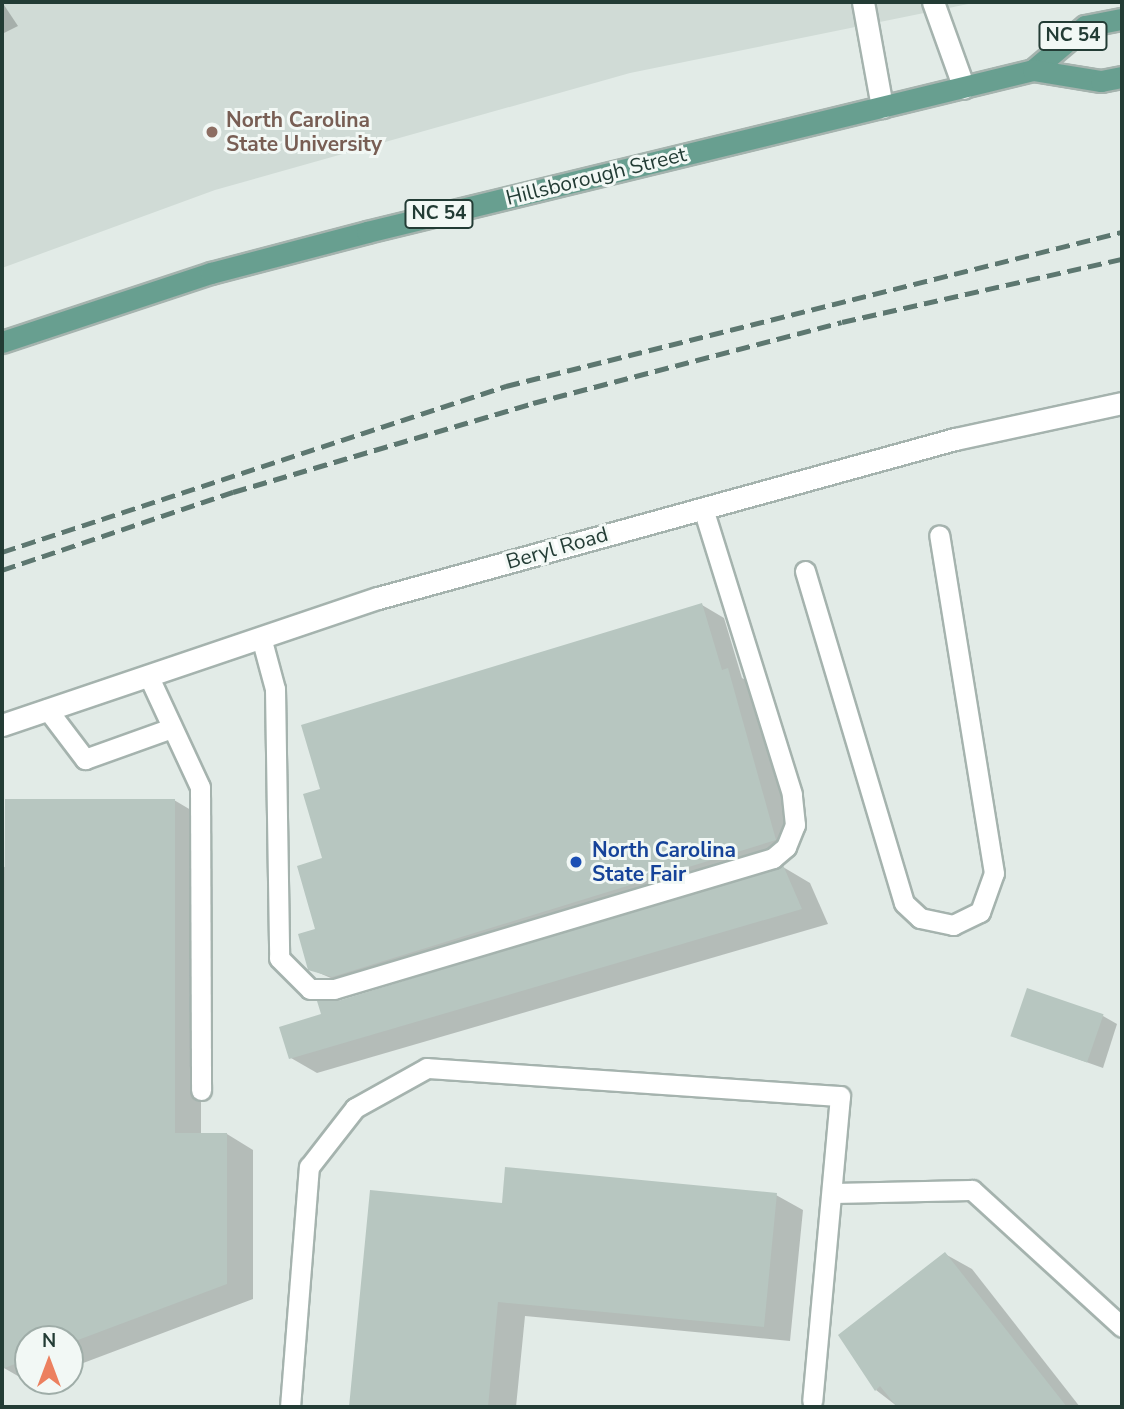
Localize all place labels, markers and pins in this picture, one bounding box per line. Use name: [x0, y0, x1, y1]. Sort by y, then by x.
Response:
place label: North Carolina State University: [226, 107, 382, 157]
marker: North Carolina State University: [204, 124, 220, 140]
place label: North Carolina State Fair: [592, 837, 736, 887]
marker: North Carolina State Fair: [566, 852, 586, 872]

